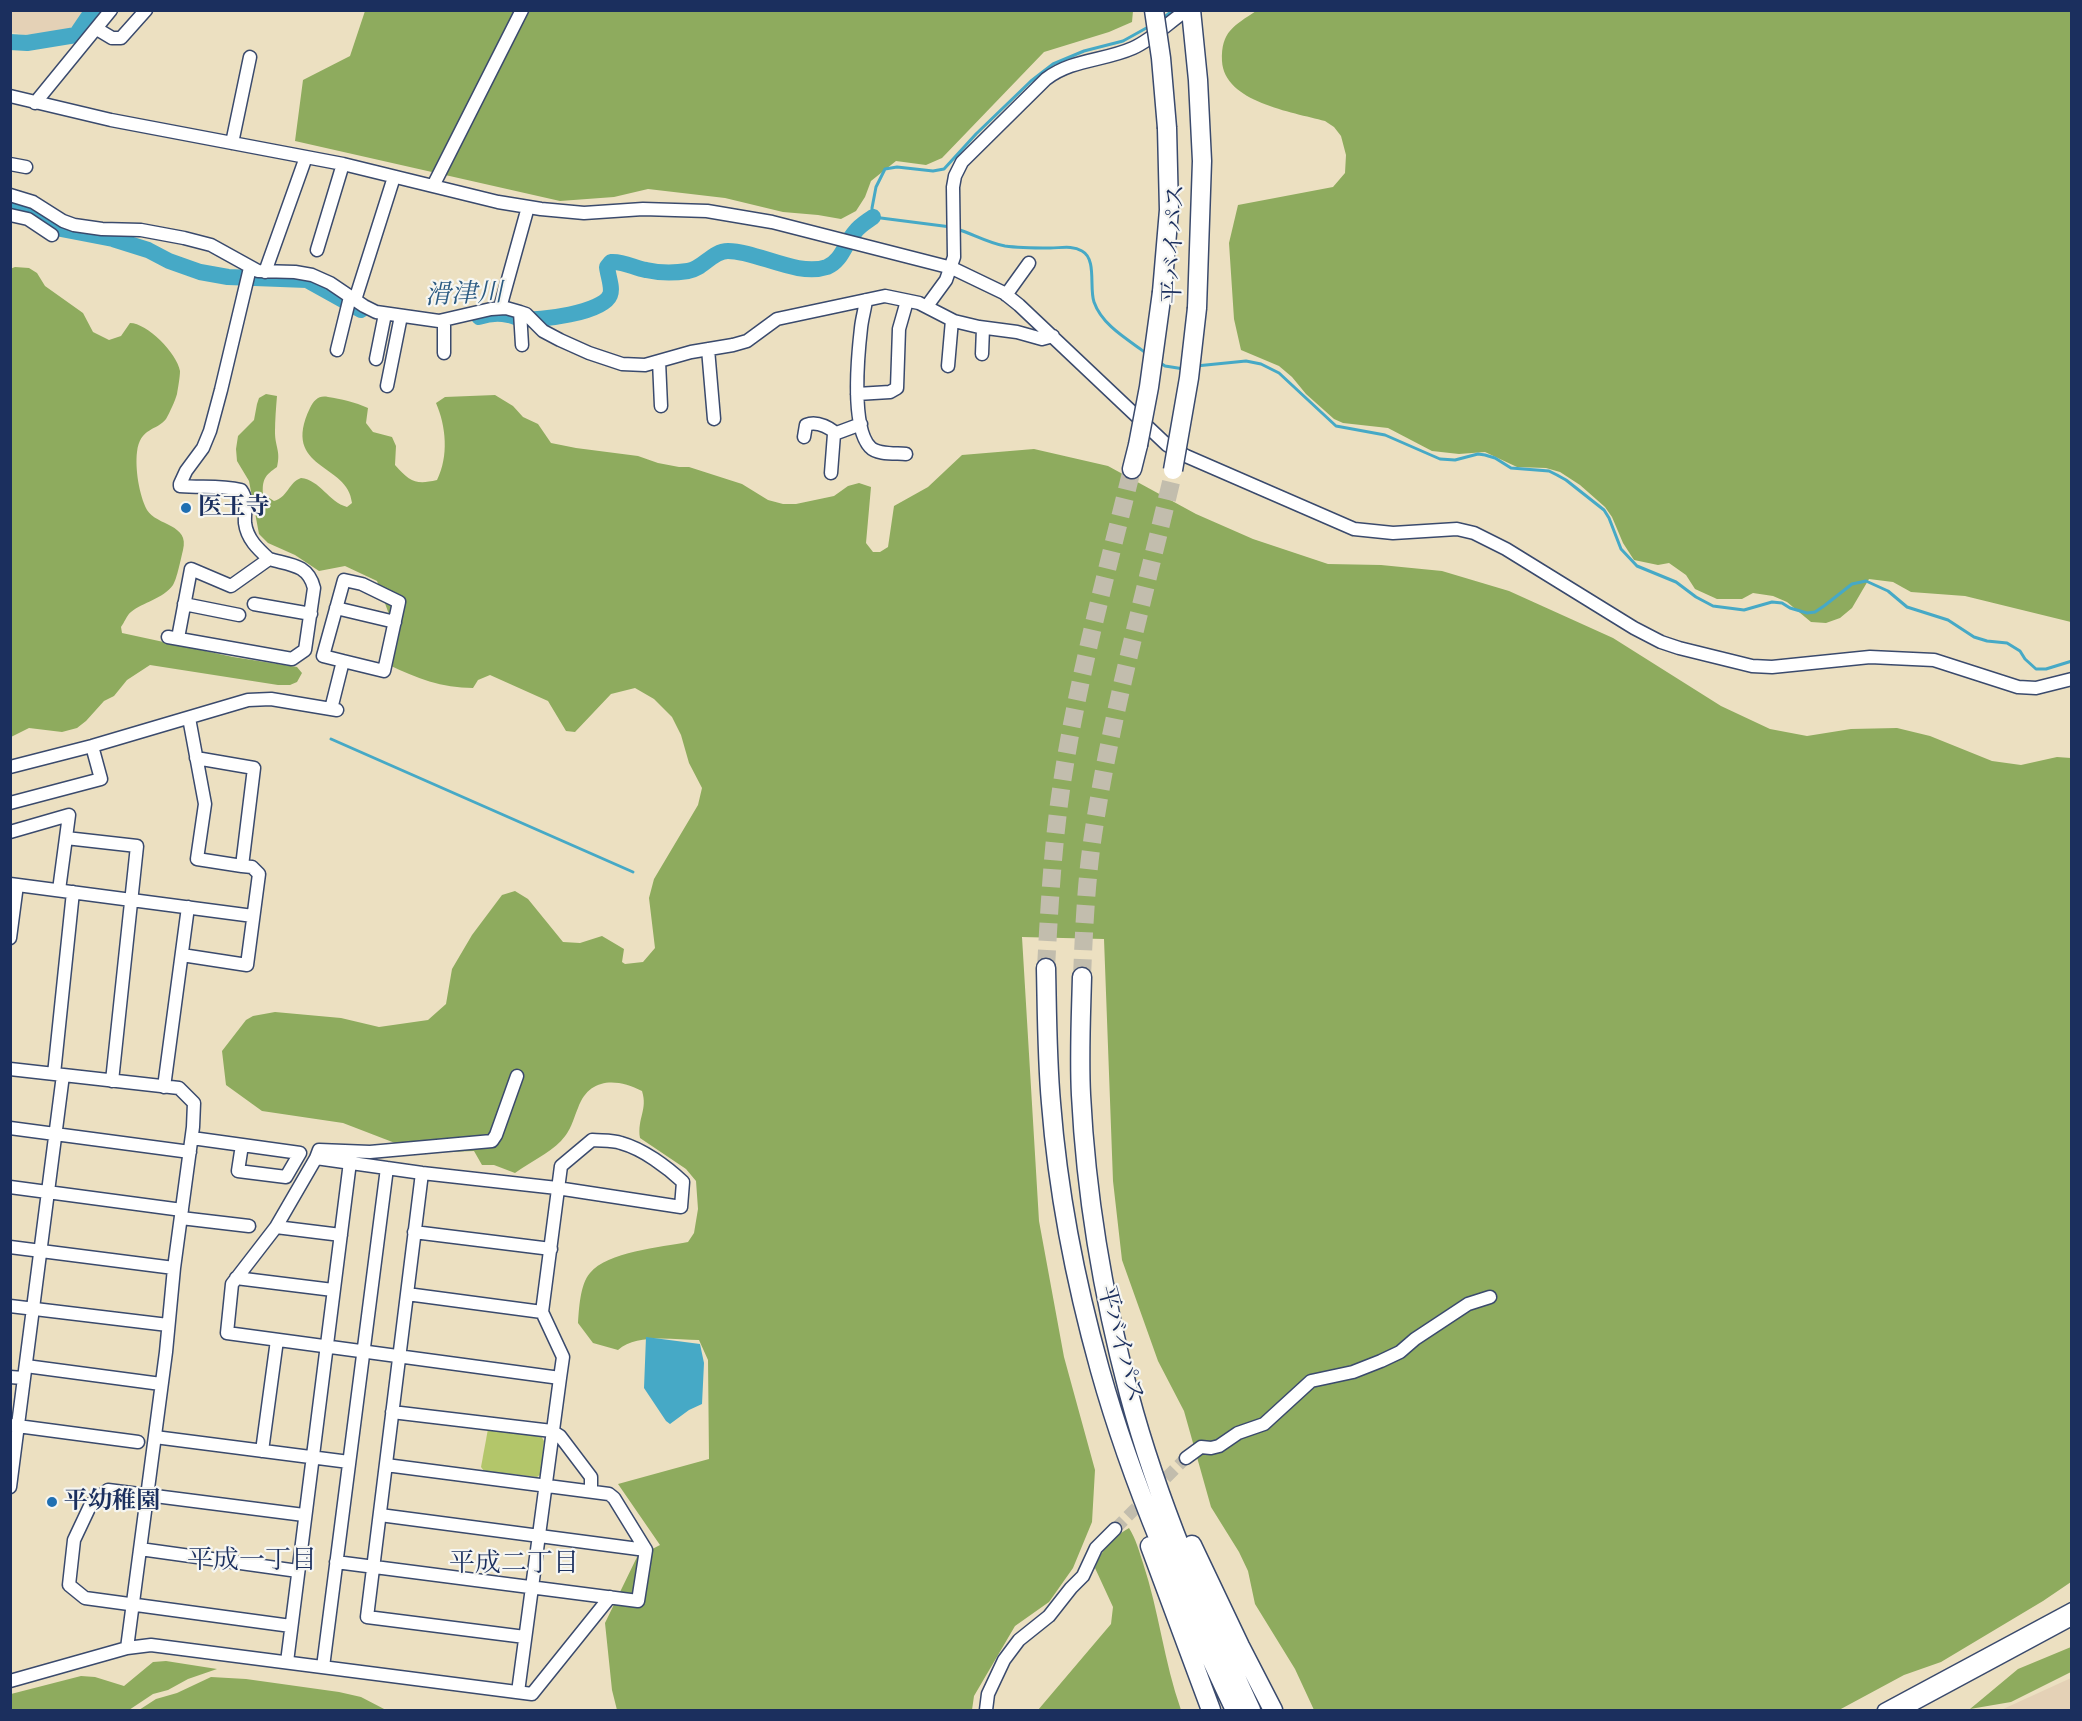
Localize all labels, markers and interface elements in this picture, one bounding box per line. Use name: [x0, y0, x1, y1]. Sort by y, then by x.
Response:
street label: 平バイパス: [1159, 184, 1191, 304]
water label: 滑津川: [424, 278, 504, 312]
place label: 医王寺: [198, 494, 270, 522]
marker: 医王寺: [179, 501, 193, 515]
street label: 平バイパス: [1091, 1282, 1149, 1406]
place label: 平幼稚園: [64, 1488, 160, 1516]
marker: 平幼稚園: [45, 1495, 59, 1509]
district label: 平成一丁目: [187, 1545, 317, 1577]
district label: 平成二丁目: [449, 1548, 579, 1580]

